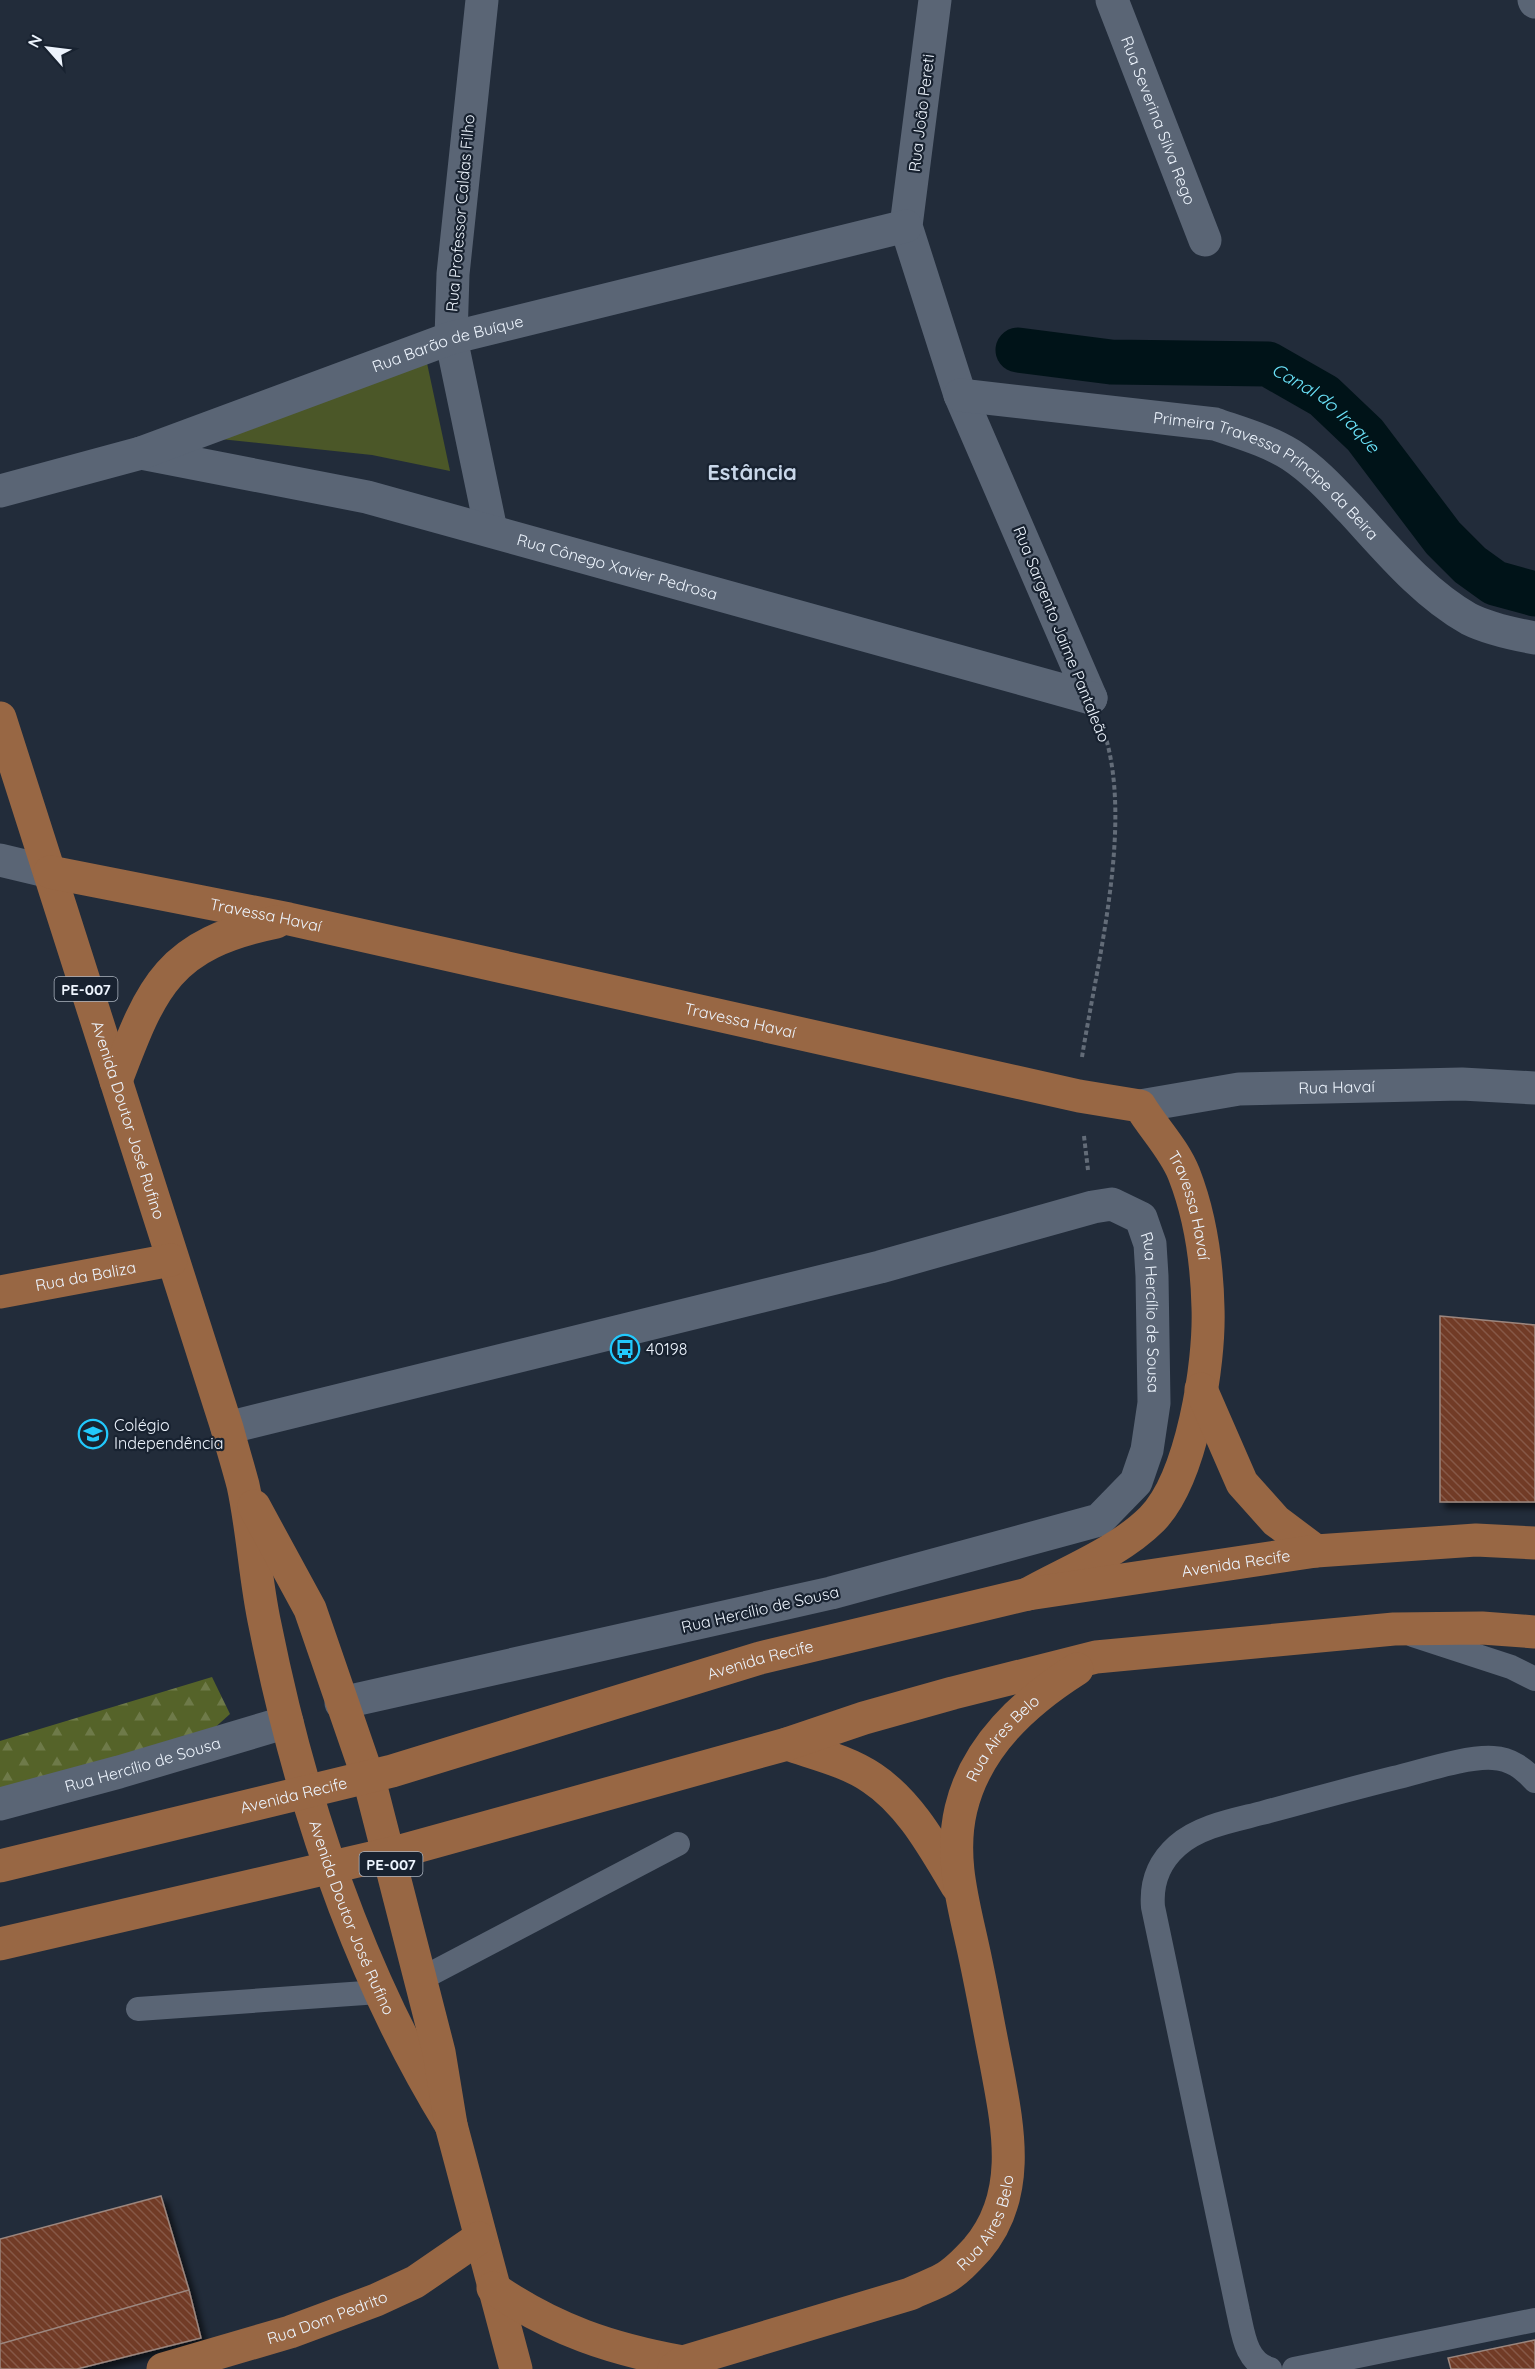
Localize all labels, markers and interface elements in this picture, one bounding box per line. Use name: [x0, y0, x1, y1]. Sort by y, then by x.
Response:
north arrow: [18, 18, 78, 78]
text: N: [23, 31, 46, 51]
street label: Rua Severina Silva Rego: [1117, 33, 1200, 207]
street label: Rua João Pereti: [904, 53, 938, 173]
street label: Rua Professor Caldas Filho: [441, 114, 479, 312]
street label: Rua Barão de Buíque: [369, 311, 525, 376]
water label: Canal do Iraque: [1268, 357, 1386, 458]
street label: Primeira Travessa Príncipe da Beira: [1152, 407, 1383, 544]
district label: Estância: [707, 458, 797, 486]
street label: Rua Sargento Jaime Pantaleão: [1009, 523, 1115, 745]
street label: Rua Cônego Xavier Pedrosa: [515, 529, 720, 604]
street label: Travessa Havaí: [208, 894, 324, 936]
road number: PE-007: [54, 977, 118, 1001]
street label: Travessa Havaí: [683, 998, 798, 1042]
street label: Avenida Doutor José Rufino: [87, 1018, 170, 1222]
street label: Rua Havaí: [1298, 1076, 1375, 1098]
street label: Travessa Havaí: [1164, 1147, 1215, 1262]
street label: Rua Hercílio de Sousa: [1136, 1229, 1164, 1393]
street label: Rua da Baliza: [33, 1257, 138, 1295]
bus stop icon: 40198: [609, 1333, 641, 1365]
place label: 40198: [646, 1339, 687, 1359]
place label: Colégio Independência: [114, 1415, 223, 1453]
school or university icon: Colégio Independência: [77, 1418, 109, 1450]
street label: Avenida Recife: [1180, 1545, 1291, 1581]
street label: Rua Hercílio de Sousa: [679, 1581, 841, 1637]
street label: Avenida Recife: [704, 1636, 815, 1684]
street label: Rua Aires Belo: [961, 1690, 1043, 1785]
street label: Rua Hercílio de Sousa: [62, 1732, 223, 1796]
street label: Avenida Recife: [238, 1772, 349, 1817]
street label: Avenida Doutor José Rufino: [305, 1818, 399, 2018]
road number: PE-007: [360, 1852, 422, 1876]
street label: Rua Aires Belo: [952, 2174, 1017, 2275]
street label: Rua Dom Pedrito: [264, 2286, 391, 2348]

